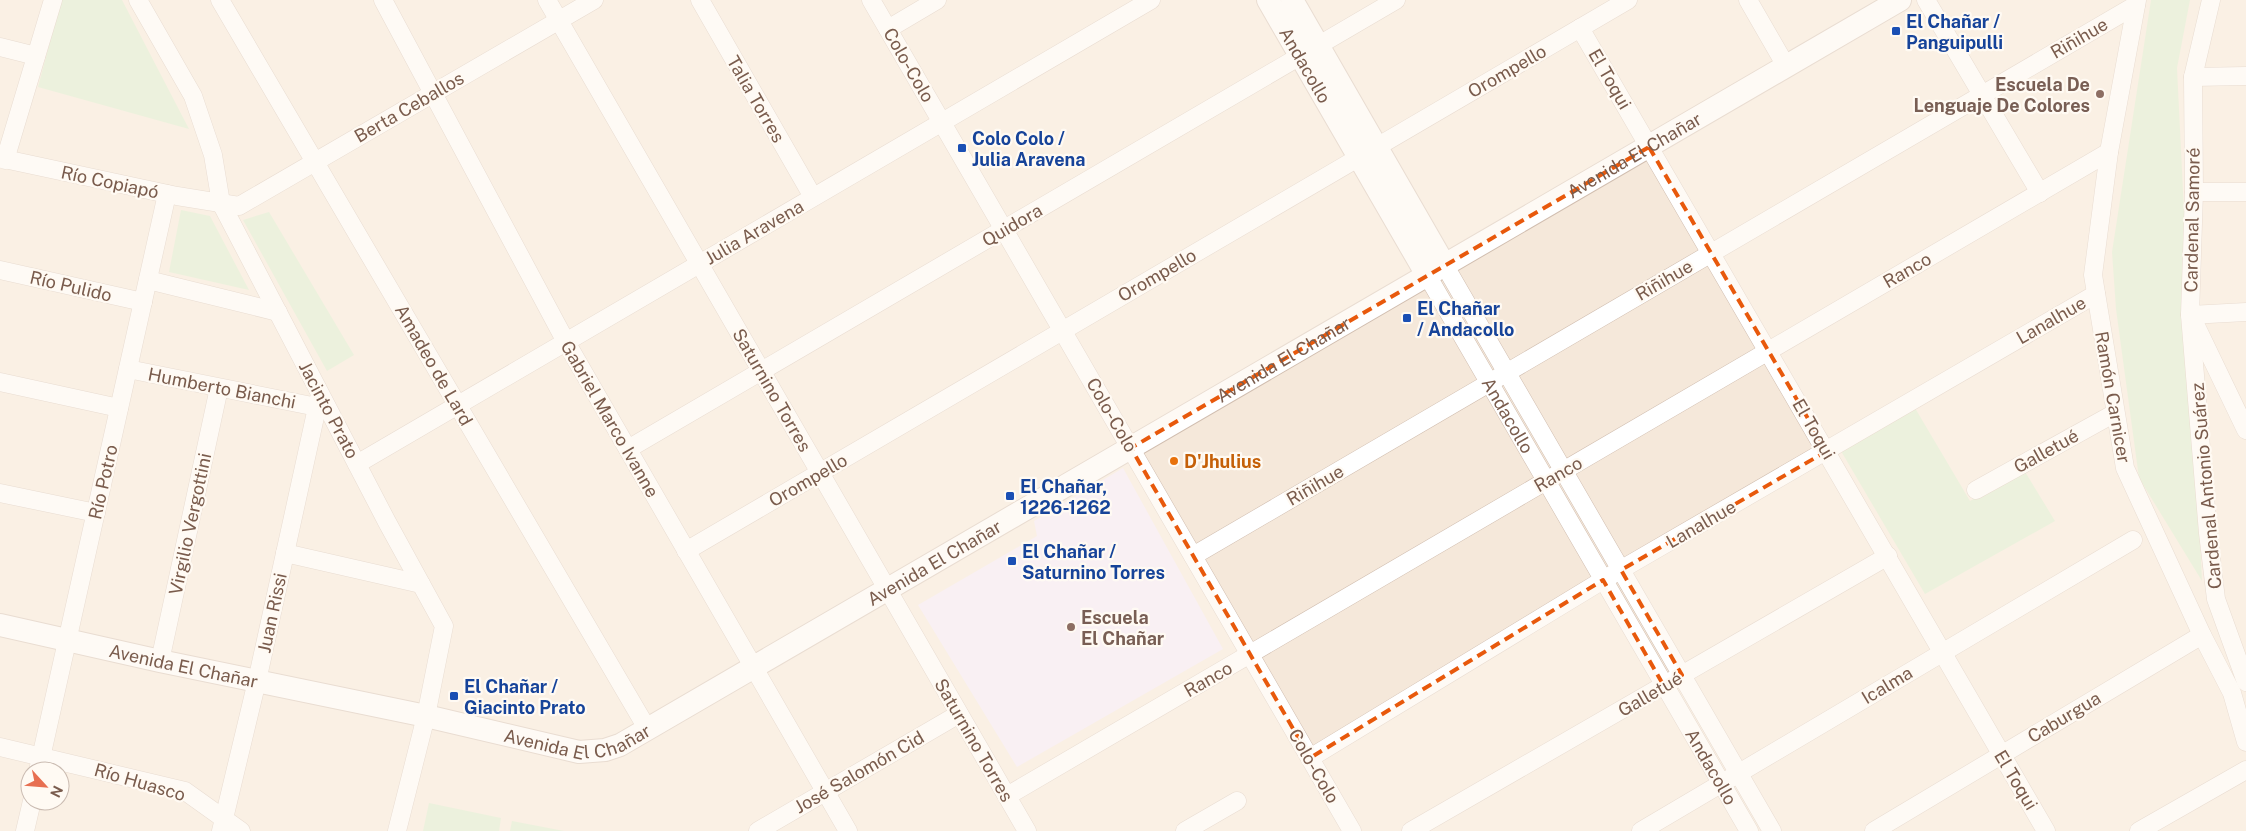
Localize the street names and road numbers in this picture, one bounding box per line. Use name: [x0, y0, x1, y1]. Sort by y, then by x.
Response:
street label: Riñihue: [2047, 13, 2111, 63]
street label: Andacollo: [1275, 23, 1336, 107]
street label: Colo-Colo: [879, 24, 939, 106]
street label: Orompello: [1464, 40, 1550, 102]
street label: El Toqui: [1584, 45, 1636, 113]
street label: Talia Torres: [723, 52, 789, 146]
street label: Berta Ceballos: [351, 67, 467, 147]
street label: Avenida El Chañar: [1563, 108, 1705, 202]
street label: Cardenal Samoré: [2180, 147, 2204, 293]
street label: Río Copiapó: [59, 161, 161, 203]
street label: Julia Aravena: [701, 195, 807, 269]
street label: Quidora: [978, 199, 1046, 251]
street label: Orompello: [1114, 244, 1200, 306]
street label: Ranco: [1879, 248, 1935, 292]
street label: Riñihue: [1632, 255, 1696, 305]
street label: Río Pulido: [28, 266, 114, 306]
street label: Lanalhue: [2013, 292, 2089, 348]
street label: Amadeo de Lard: [391, 301, 477, 429]
street label: Avenida El Chañar: [1212, 312, 1354, 406]
street label: Saturnino Torres: [728, 325, 816, 455]
street label: Ramón Carnicer: [2091, 329, 2135, 465]
street label: Gabriel Marco Ivanne: [557, 337, 663, 501]
street label: Jacinto Prato: [295, 358, 363, 462]
street label: Humberto Bianchi: [146, 363, 298, 413]
street label: Andacollo: [1478, 373, 1538, 457]
street label: Colo-Colo: [1082, 374, 1142, 456]
street label: Cardenal Antonio Suárez: [2187, 382, 2225, 590]
street label: El Toqui: [1788, 395, 1840, 463]
street label: Galletué: [2010, 425, 2082, 477]
street label: Río Potro: [84, 443, 122, 521]
street label: Orompello: [765, 449, 851, 511]
street label: Virgilio Vergottini: [165, 451, 215, 597]
street label: Ranco: [1530, 452, 1586, 496]
street label: Riñihue: [1283, 460, 1347, 510]
street label: Lanalhue: [1663, 496, 1739, 552]
street label: Avenida El Chañar: [863, 515, 1005, 609]
street label: Juan Rissi: [253, 571, 291, 655]
street label: Avenida El Chañar: [107, 639, 260, 691]
street label: Ranco: [1180, 657, 1236, 701]
street label: Icalma: [1858, 662, 1916, 708]
street label: Galletué: [1614, 667, 1686, 721]
street label: Saturnino Torres: [930, 675, 1018, 805]
street label: Caburgua: [2024, 687, 2104, 747]
street label: Avenida El Chañar: [502, 719, 654, 763]
street label: Colo-Colo: [1284, 725, 1344, 807]
street label: Andacollo: [1681, 725, 1742, 808]
street label: José Salomón Cid: [791, 726, 927, 818]
street label: El Toqui: [1990, 746, 2042, 814]
street label: Río Huasco: [92, 759, 188, 805]

